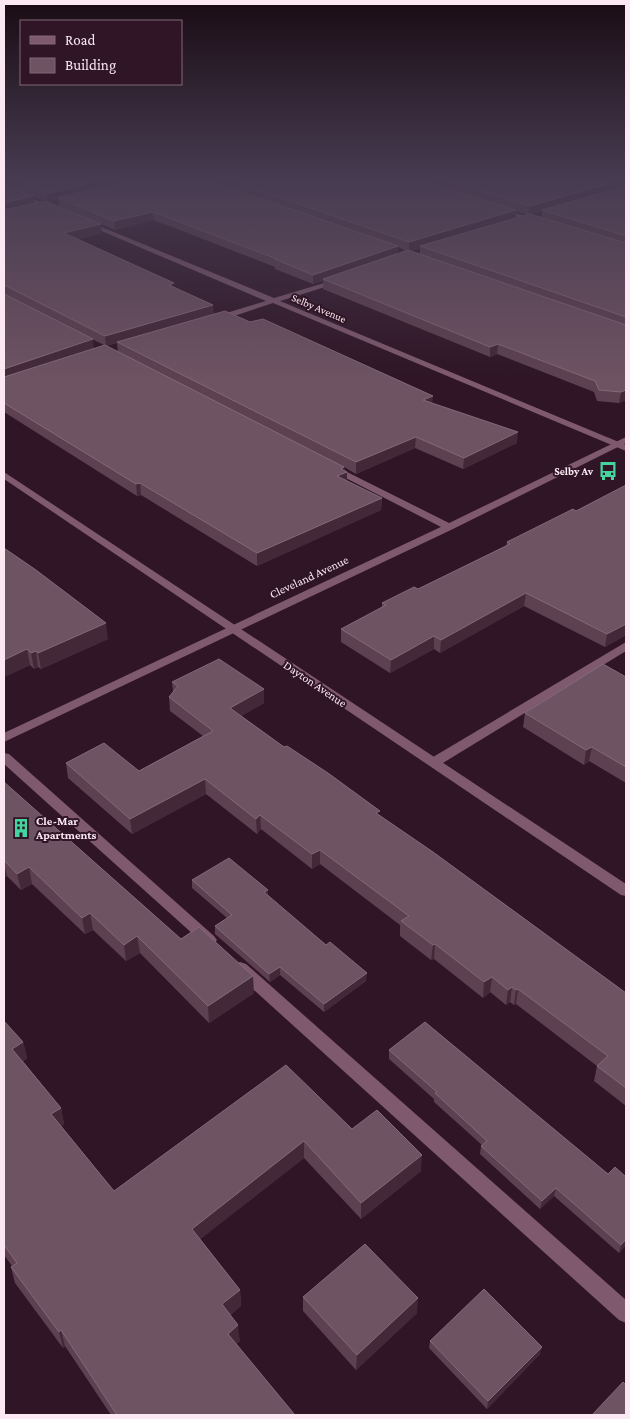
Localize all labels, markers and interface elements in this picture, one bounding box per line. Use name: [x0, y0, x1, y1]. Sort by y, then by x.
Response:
legend: [20, 20, 182, 85]
text: Road: [65, 32, 96, 48]
text: Building: [65, 57, 116, 74]
street label: Selby Avenue: [290, 291, 348, 326]
bus stop icon: Selby Av: [597, 460, 619, 482]
place label: Selby Av: [554, 465, 594, 477]
street label: Cleveland Avenue: [267, 553, 351, 601]
street label: Dayton Avenue: [281, 658, 349, 710]
place label: Cle-Mar Apartments: [35, 814, 97, 842]
building icon: Cle-Mar Apartments: [10, 817, 32, 839]

